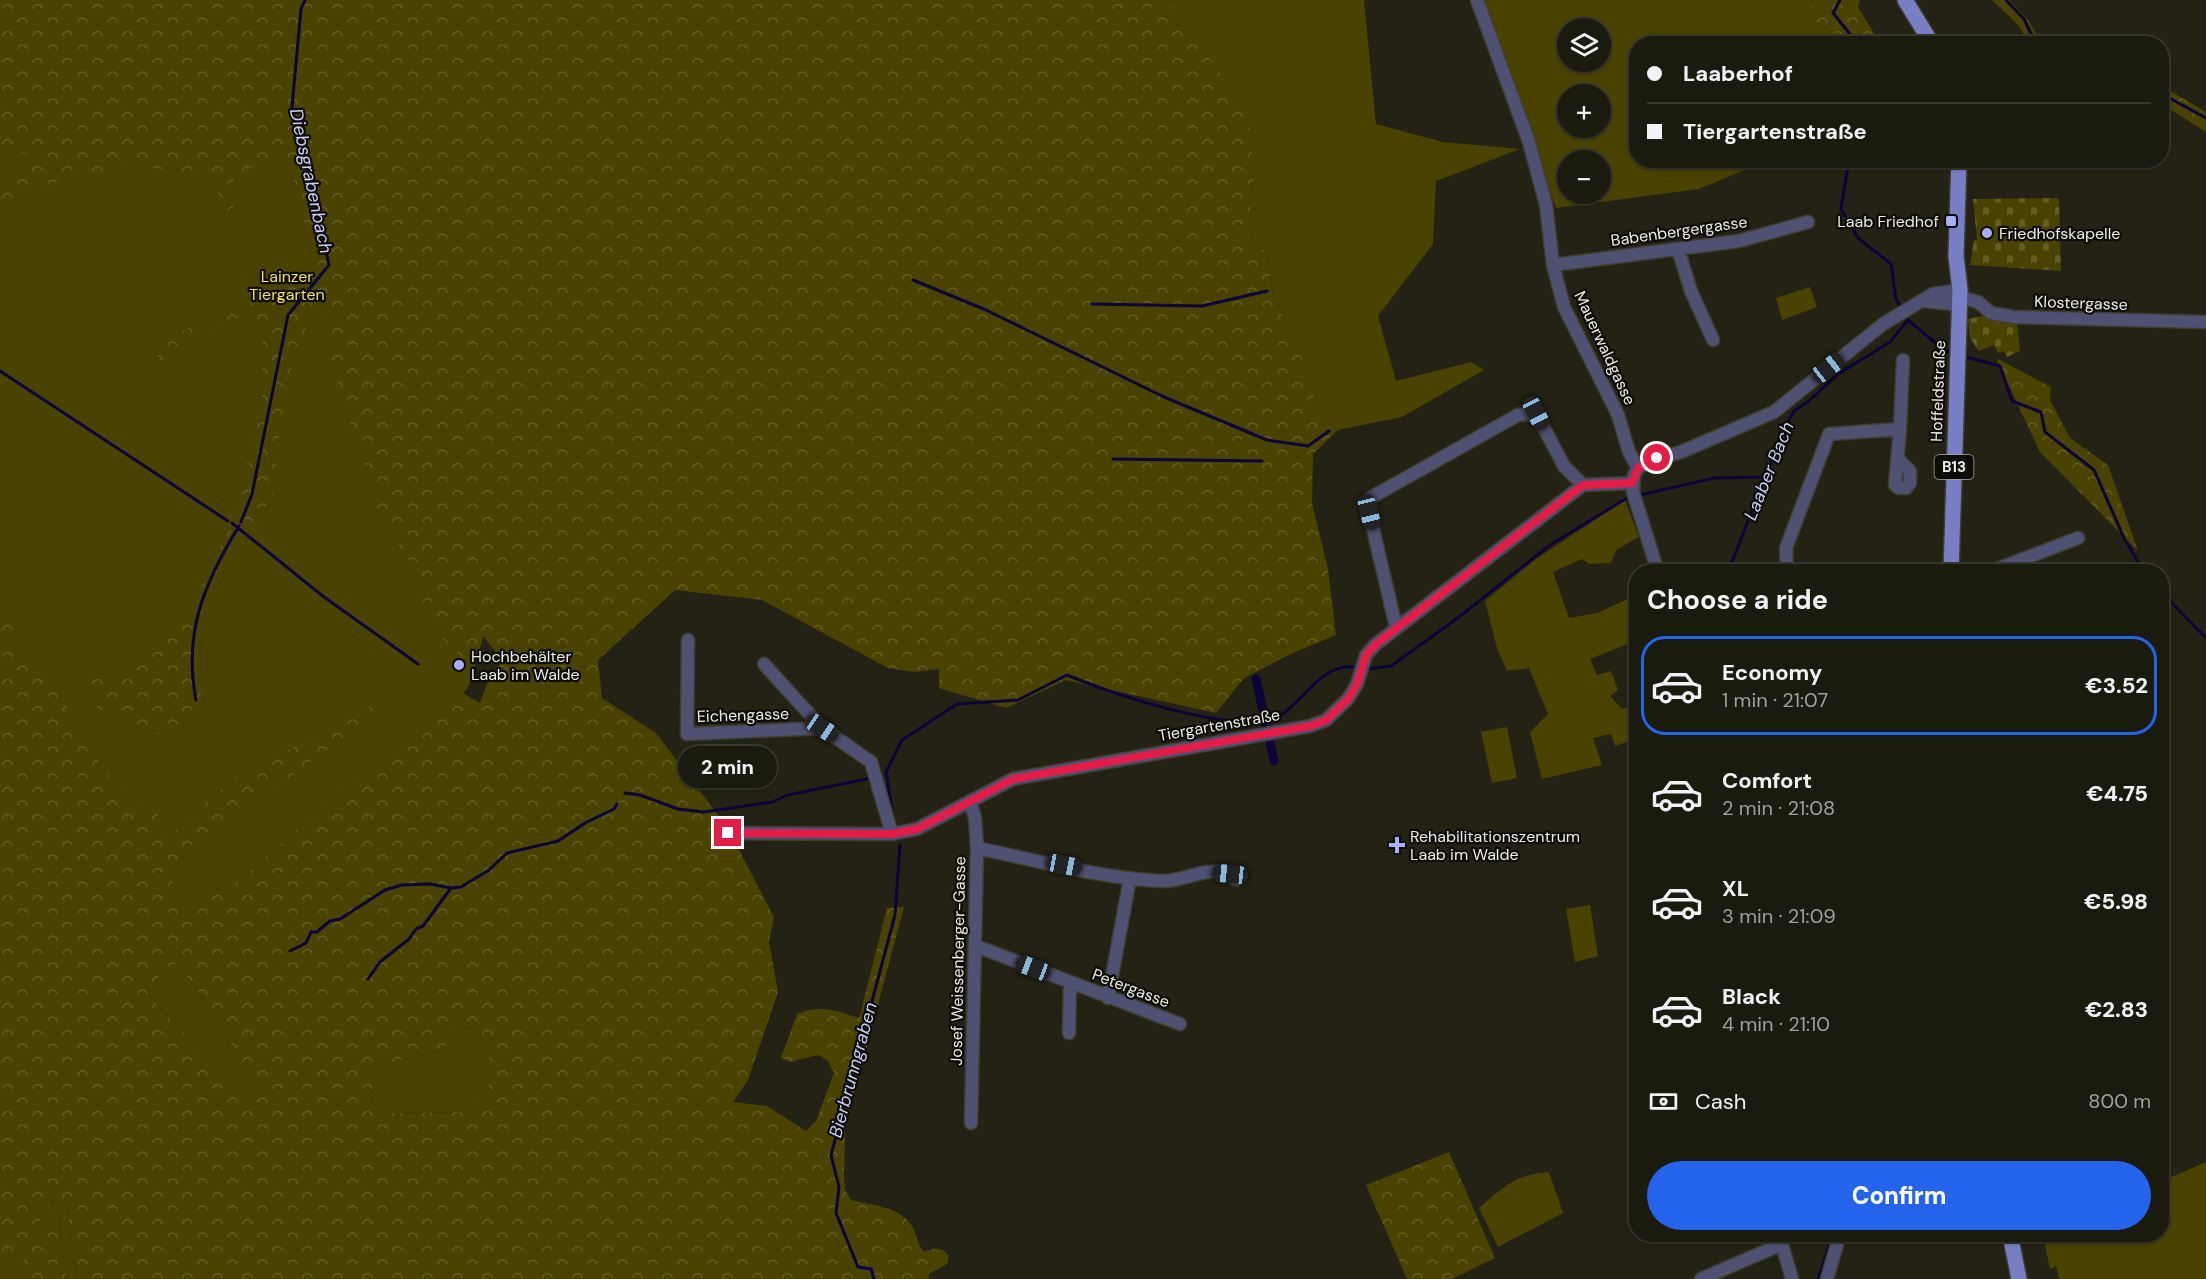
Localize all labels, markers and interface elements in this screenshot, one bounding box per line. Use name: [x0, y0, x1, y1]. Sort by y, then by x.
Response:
map controls: [1557, 18, 1611, 204]
button: layers: [1557, 18, 1611, 72]
text: Laaberhof: [1683, 59, 1793, 88]
button: +: [1557, 84, 1611, 138]
water label: Diebsgrabenbach: [284, 106, 338, 256]
text: Tiergartenstraße: [1683, 117, 1867, 146]
button: −: [1557, 150, 1611, 204]
street label: Babenbergergasse: [1609, 211, 1749, 251]
place label: Laab Friedhof: [1837, 211, 1939, 232]
marker: Laab Friedhof: [1944, 214, 1958, 228]
place label: Friedhofskapelle: [1999, 223, 2120, 244]
marker: Friedhofskapelle: [1980, 226, 1994, 240]
park label: Lainzer Tiergarten: [249, 266, 325, 305]
street label: Mauerwaldgasse: [1569, 288, 1641, 408]
street label: Klostergasse: [2034, 291, 2128, 315]
street label: Hoffeldstraße: [1926, 340, 1950, 442]
car: [1808, 350, 1848, 386]
car: [1520, 393, 1552, 433]
water label: Laaber Bach: [1738, 418, 1800, 524]
route start: [1643, 444, 1670, 471]
road number: B13: [1934, 455, 1974, 479]
car: [1356, 492, 1382, 532]
text: Choose a ride: [1647, 582, 1828, 617]
place label: Hochbehälter Laab im Walde: [471, 646, 580, 685]
marker: Hochbehälter Laab im Walde: [452, 658, 466, 672]
text: Economy: [1722, 658, 1822, 687]
icon: car: [1650, 659, 1704, 713]
text: €3.52: [2085, 671, 2148, 700]
text: 1 min · 21:07: [1722, 687, 1828, 713]
street label: Eichengasse: [697, 703, 789, 727]
street label: Tiergartenstraße: [1156, 704, 1282, 746]
car: [802, 710, 842, 746]
callout: 2 min: [678, 746, 777, 788]
text: 2 min: [701, 754, 754, 780]
text: Comfort: [1722, 766, 1812, 795]
icon: car: [1650, 767, 1704, 821]
text: €4.75: [2086, 779, 2148, 808]
text: 2 min · 21:08: [1722, 795, 1835, 821]
route end: [714, 819, 741, 846]
place label: Rehabilitationszentrum Laab im Walde: [1410, 826, 1580, 865]
marker: Rehabilitationszentrum Laab im Walde: [1388, 836, 1406, 854]
car: [1045, 853, 1083, 877]
street label: Josef Weissenberger-Gasse: [946, 856, 970, 1066]
car: [1211, 863, 1249, 885]
text: XL: [1722, 874, 1749, 903]
icon: car: [1650, 875, 1704, 929]
text: €5.98: [2084, 887, 2148, 916]
text: 3 min · 21:09: [1722, 903, 1836, 929]
car: [1013, 953, 1053, 983]
street label: Petergasse: [1089, 964, 1173, 1012]
text: Black: [1722, 982, 1781, 1011]
icon: car: [1650, 983, 1704, 1037]
text: €2.83: [2085, 995, 2148, 1024]
water label: Bierbrunngraben: [823, 1000, 883, 1140]
text: 4 min · 21:10: [1722, 1011, 1830, 1037]
icon: cash: [1647, 1085, 1680, 1118]
text: Cash: [1695, 1087, 1746, 1116]
text: 800 m: [2088, 1088, 2151, 1114]
button: Confirm: [1647, 1161, 2151, 1230]

